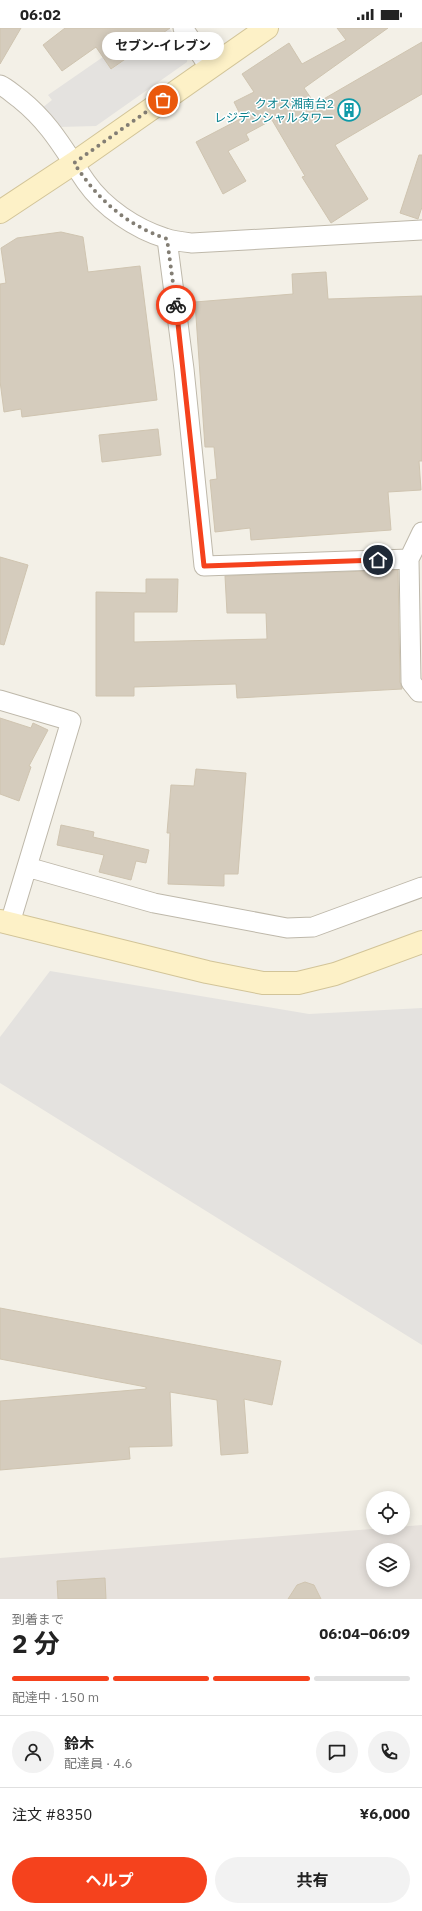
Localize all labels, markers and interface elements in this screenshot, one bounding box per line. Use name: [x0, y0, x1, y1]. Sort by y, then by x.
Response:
text: 06:02: [20, 5, 61, 24]
callout: セブン-イレブン: [102, 32, 224, 60]
text: セブン-イレブン: [115, 37, 211, 54]
pin: [146, 83, 180, 117]
icon: bag: [152, 89, 174, 111]
place label: クオス湘南台2 レジデンシャルタワー: [214, 96, 334, 125]
building icon: クオス湘南台2 レジデンシャルタワー: [336, 97, 362, 123]
courier: [156, 285, 196, 325]
icon: bike: [165, 294, 187, 316]
pin: [361, 543, 395, 577]
icon: home: [367, 549, 389, 571]
map controls: [366, 1491, 410, 1587]
button: locate: [366, 1491, 410, 1535]
button: layers: [366, 1543, 410, 1587]
text: 到着まで: [12, 1611, 64, 1628]
text: 06:04–06:09: [319, 1624, 410, 1643]
text: 2 分: [12, 1626, 60, 1660]
text: 配達中 · 150 m: [12, 1689, 99, 1706]
button: person: [12, 1731, 54, 1773]
button: chat: [316, 1731, 358, 1773]
button: phone: [368, 1731, 410, 1773]
text: 鈴木: [64, 1734, 94, 1753]
text: 配達員 · 4.6: [64, 1755, 133, 1772]
text: ¥6,000: [360, 1804, 410, 1823]
text: 注文 #8350: [12, 1805, 92, 1824]
button: ヘルプ: [12, 1857, 207, 1903]
button: 共有: [215, 1857, 410, 1903]

